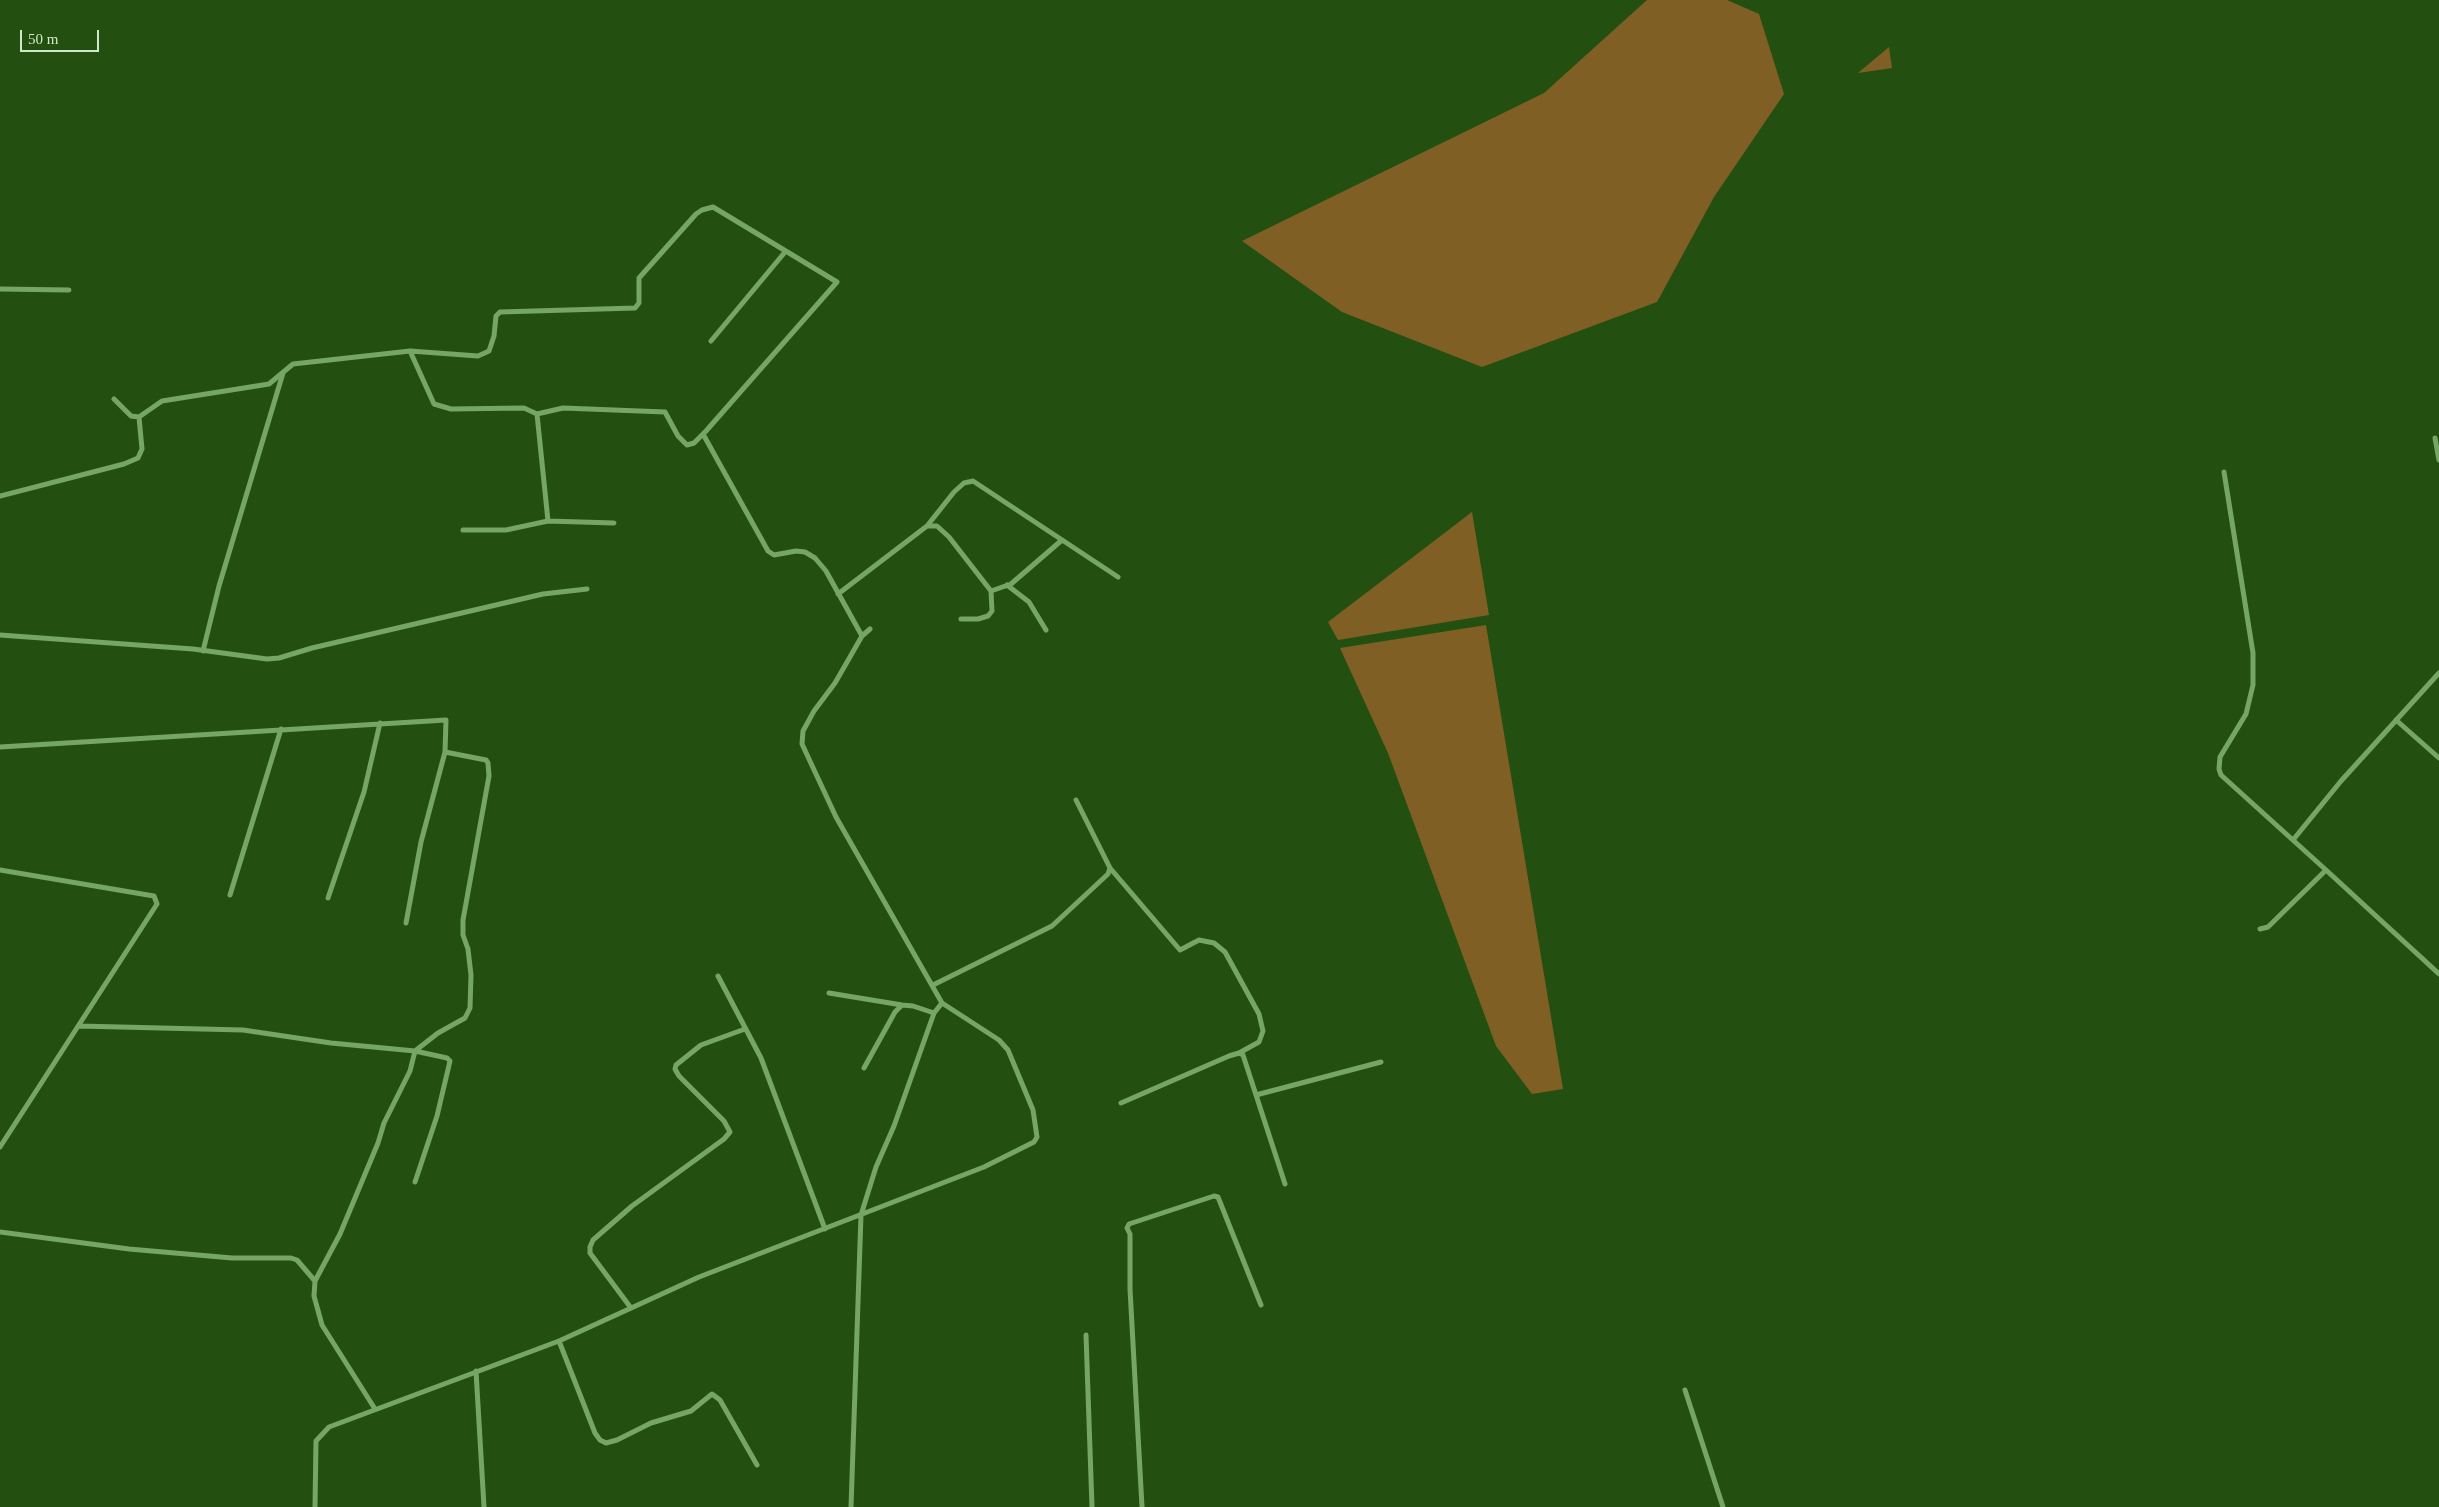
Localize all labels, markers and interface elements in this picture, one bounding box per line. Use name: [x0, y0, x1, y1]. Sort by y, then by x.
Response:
scale bar: [22, 20, 101, 52]
text: 50 m: [28, 31, 58, 47]

